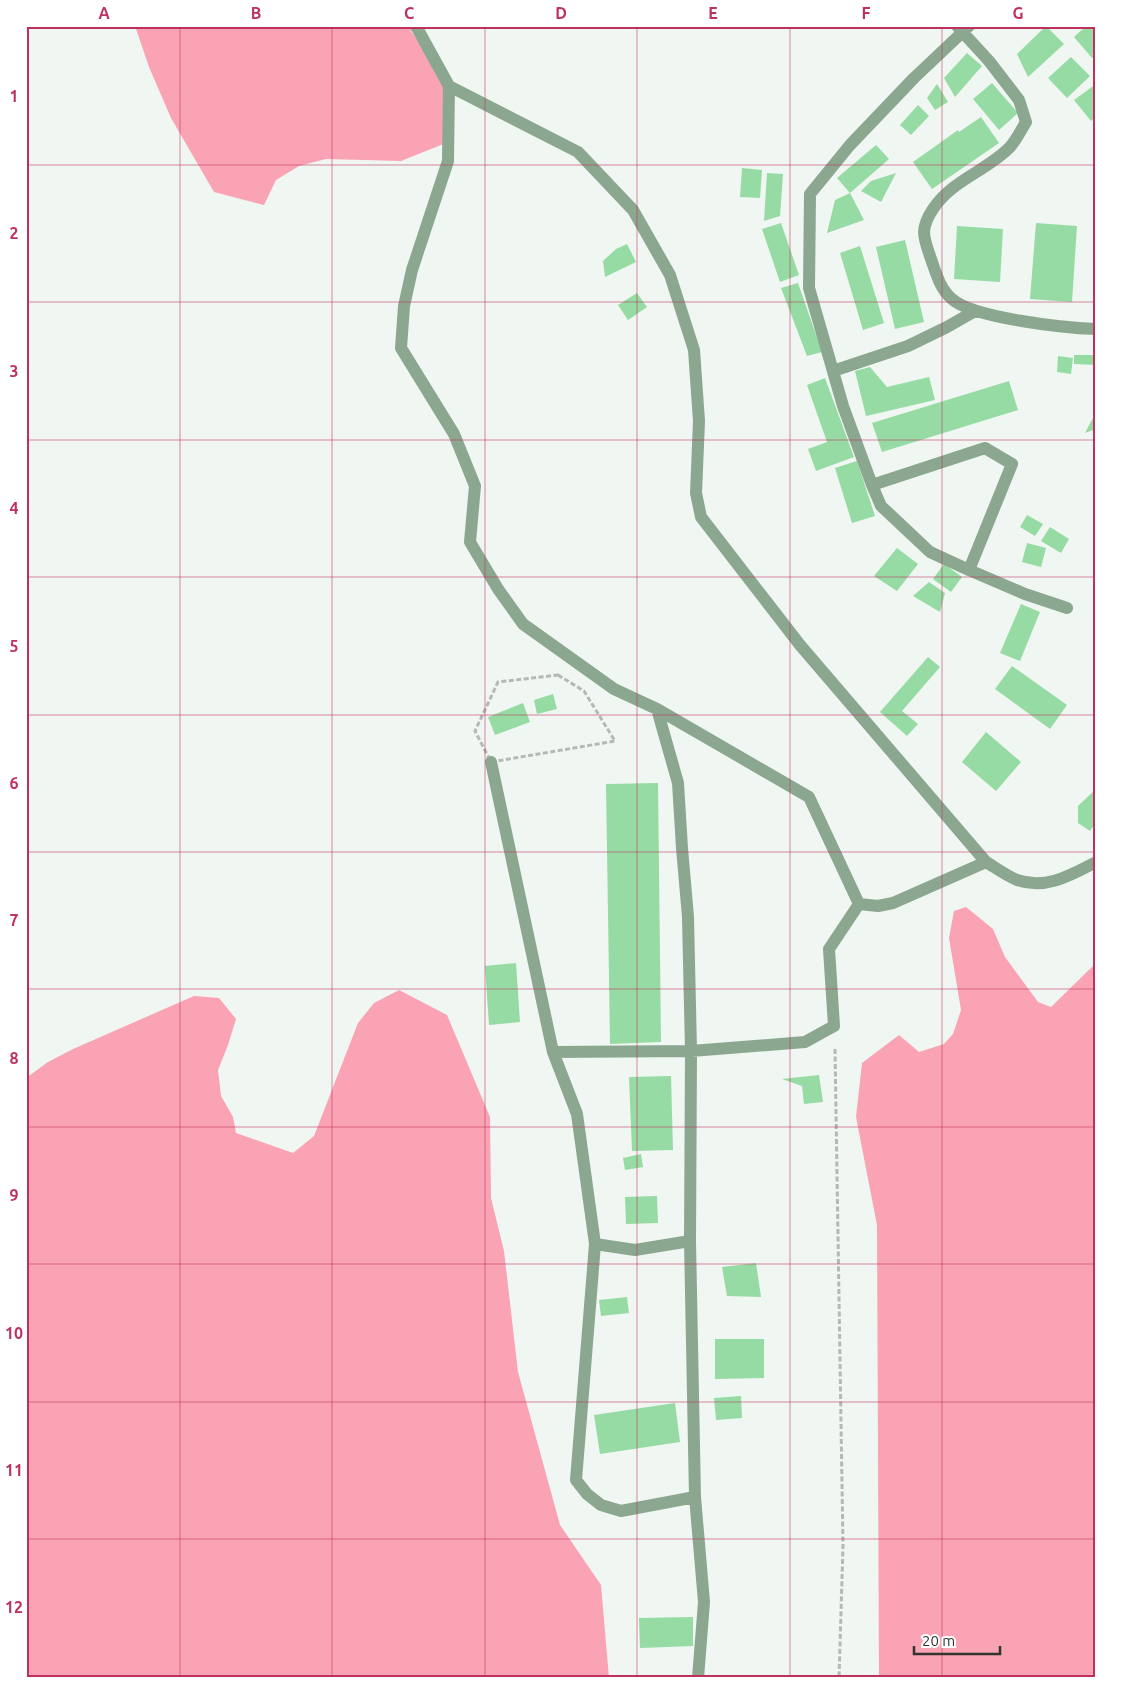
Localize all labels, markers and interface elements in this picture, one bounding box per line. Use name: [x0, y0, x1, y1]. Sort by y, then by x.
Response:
text: A: [98, 4, 110, 22]
text: B: [251, 4, 261, 22]
text: C: [404, 4, 414, 22]
text: D: [555, 4, 567, 22]
text: E: [708, 4, 718, 22]
text: F: [862, 4, 871, 22]
text: G: [1012, 4, 1024, 22]
text: 1: [9, 87, 19, 105]
text: 2: [9, 224, 19, 242]
text: 3: [9, 362, 19, 380]
text: 4: [9, 499, 19, 517]
text: 5: [9, 637, 19, 655]
text: 6: [9, 774, 19, 792]
text: 7: [9, 911, 19, 929]
text: 8: [9, 1049, 19, 1067]
text: 9: [9, 1186, 19, 1204]
text: 10: [5, 1324, 23, 1342]
text: 11: [5, 1461, 23, 1479]
text: 12: [5, 1598, 23, 1616]
scale bar: [914, 1624, 1001, 1656]
text: 20 m: [922, 1632, 955, 1649]

